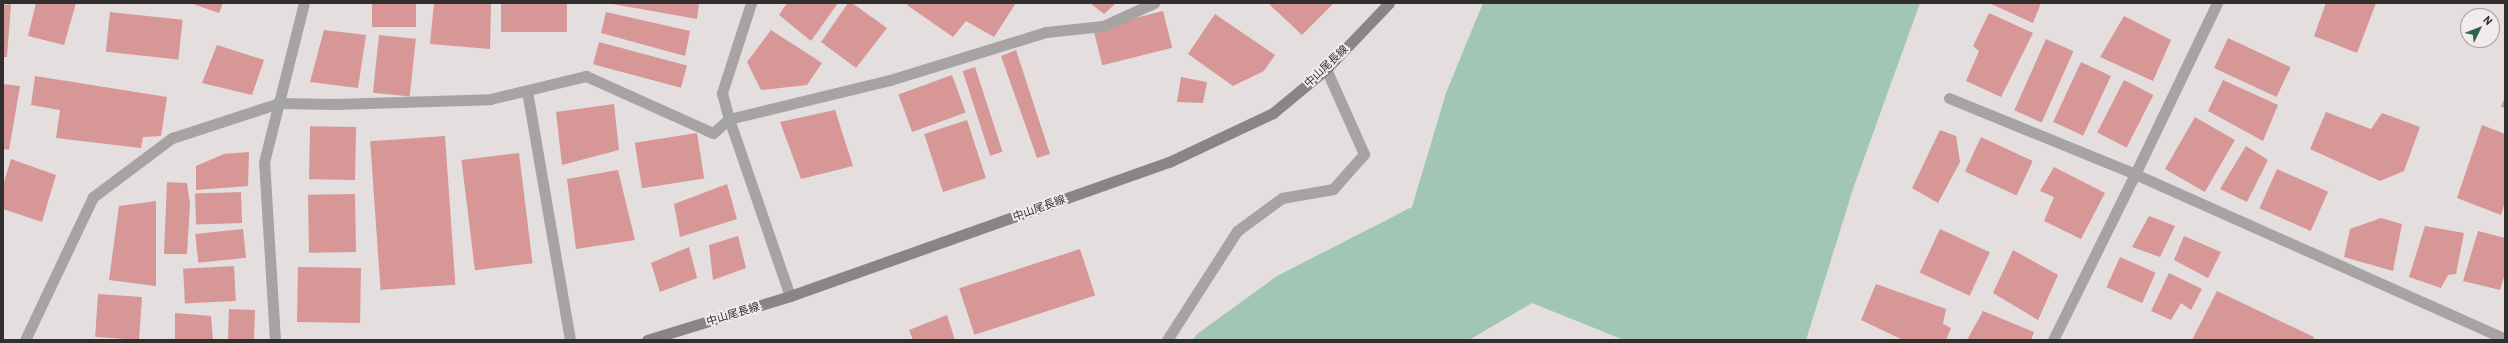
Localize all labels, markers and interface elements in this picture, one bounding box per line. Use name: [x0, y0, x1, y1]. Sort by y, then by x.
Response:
north arrow: [2460, 8, 2500, 48]
text: N: [2481, 13, 2496, 27]
street label: 中山尾長線: [1301, 42, 1351, 90]
street label: 中山尾長線: [1011, 192, 1067, 224]
street label: 中山尾長線: [705, 300, 761, 328]

